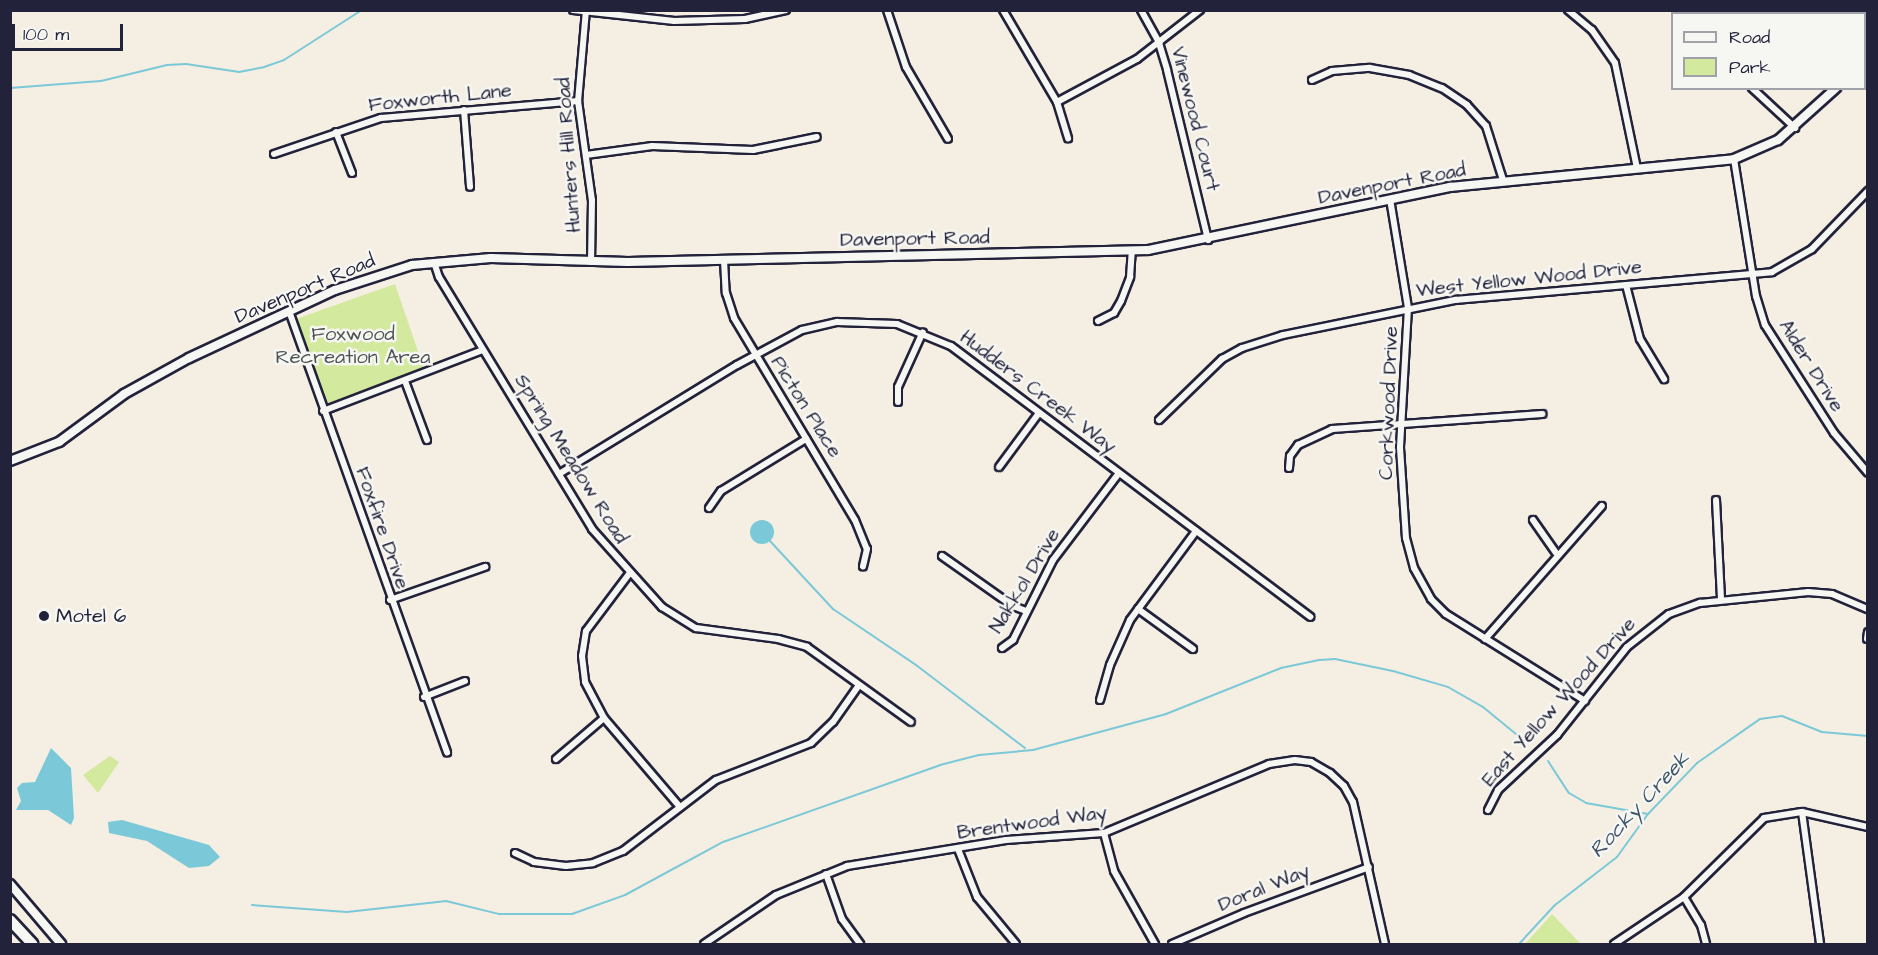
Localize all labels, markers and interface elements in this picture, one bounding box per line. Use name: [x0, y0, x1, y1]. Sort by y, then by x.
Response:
scale bar: [15, 12, 126, 50]
legend: [1671, 12, 1866, 90]
text: 100 m: [23, 22, 69, 47]
text: Road: [1729, 25, 1770, 50]
street label: Vinewood Court: [1165, 44, 1225, 194]
text: Park: [1729, 55, 1771, 80]
street label: Hunters Hill Road: [552, 77, 586, 233]
street label: Foxworth Lane: [367, 79, 513, 117]
street label: Davenport Road: [1316, 158, 1468, 210]
street label: Davenport Road: [840, 226, 990, 252]
street label: Davenport Road: [231, 249, 379, 329]
street label: West Yellow Wood Drive: [1415, 255, 1643, 303]
street label: Alder Drive: [1773, 315, 1849, 417]
park label: Foxwood Recreation Area: [276, 323, 430, 370]
street label: Hudders Creek Way: [955, 325, 1121, 459]
street label: Corkwood Drive: [1374, 326, 1404, 480]
street label: Picton Place: [765, 352, 847, 462]
street label: Spring Meadow Road: [509, 370, 633, 548]
street label: Foxfire Drive: [350, 464, 414, 592]
street label: Nakkol Drive: [984, 524, 1066, 638]
place label: Motel 6: [56, 604, 126, 628]
marker: Motel 6: [37, 609, 51, 623]
street label: East Yellow Wood Drive: [1477, 613, 1641, 791]
water label: Rocky Creek: [1585, 747, 1695, 863]
street label: Brentwood Way: [956, 801, 1108, 845]
street label: Doral Way: [1215, 859, 1313, 917]

